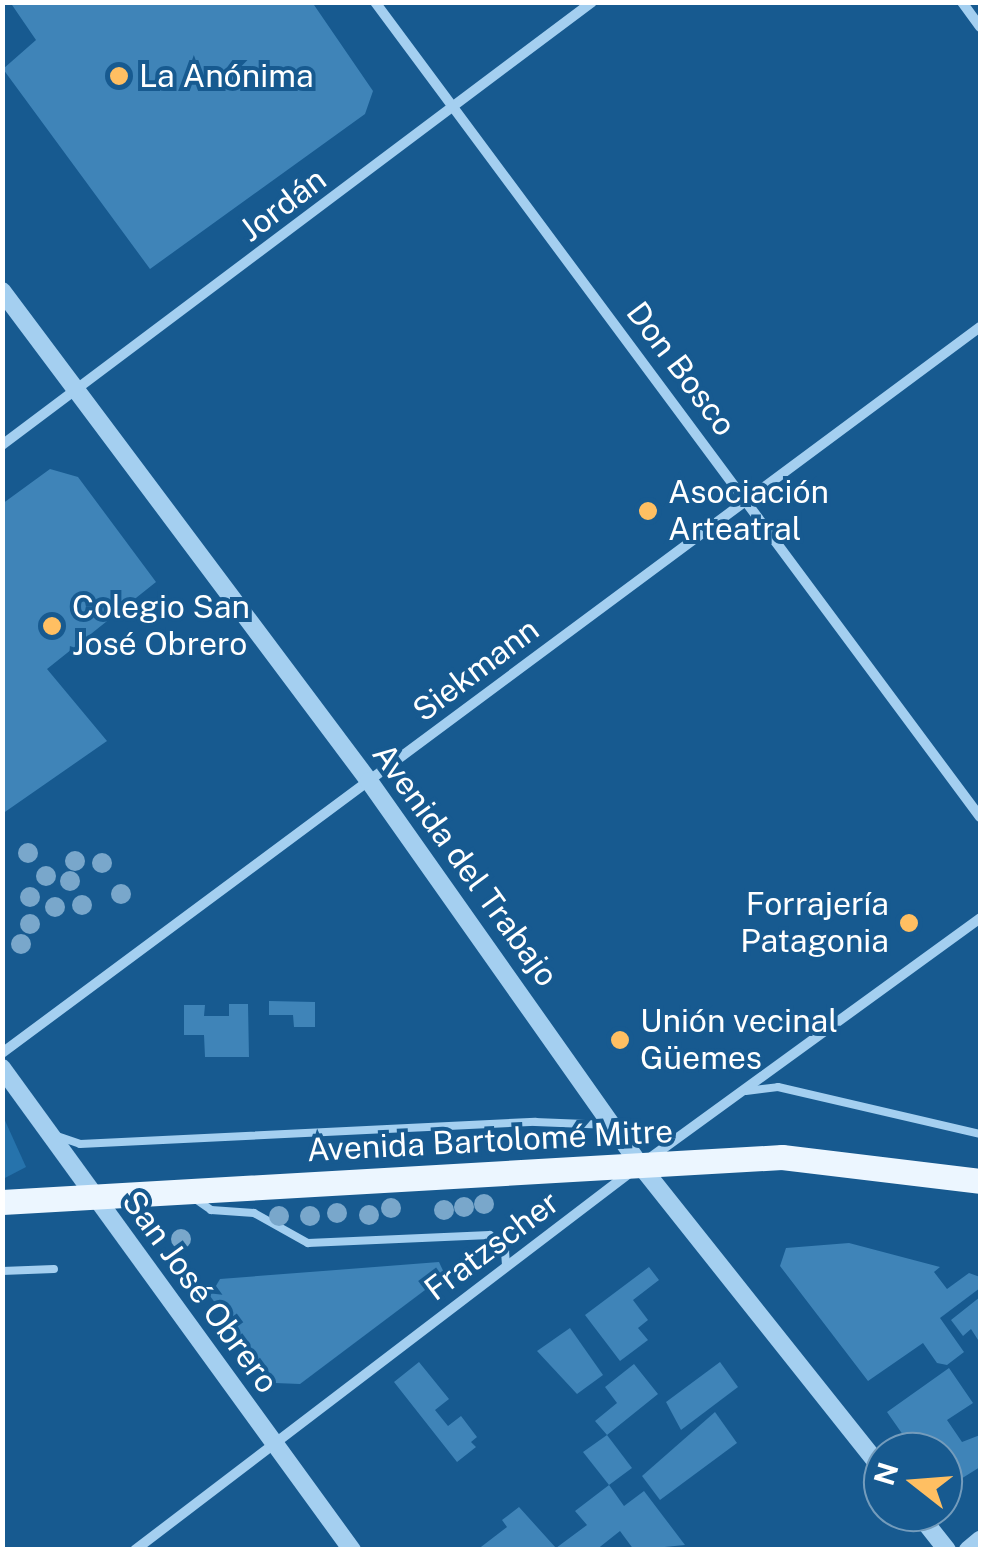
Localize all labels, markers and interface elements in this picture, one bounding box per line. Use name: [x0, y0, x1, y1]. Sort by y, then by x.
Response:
place label: La Anónima: [139, 57, 314, 95]
marker: La Anónima: [108, 65, 130, 87]
street label: Jordán: [232, 160, 334, 250]
street label: Don Bosco: [618, 294, 744, 444]
place label: Asociación Arteatral: [668, 474, 829, 549]
marker: Asociación Arteatral: [637, 500, 659, 522]
place label: Colegio San José Obrero: [72, 589, 250, 664]
street label: Siekmann: [405, 610, 547, 730]
marker: Colegio San José Obrero: [41, 615, 63, 637]
street label: Avenida del Trabajo: [364, 736, 566, 994]
place label: Forrajería Patagonia: [740, 886, 889, 961]
marker: Forrajería Patagonia: [898, 912, 920, 934]
place label: Unión vecinal Güemes: [640, 1003, 838, 1078]
marker: Unión vecinal Güemes: [609, 1029, 631, 1051]
street label: Avenida Bartolomé Mitre: [306, 1112, 674, 1170]
street label: San José Obrero: [114, 1183, 286, 1401]
street label: Fratzscher: [417, 1183, 567, 1309]
north arrow: [863, 1432, 963, 1532]
text: N: [867, 1458, 905, 1489]

